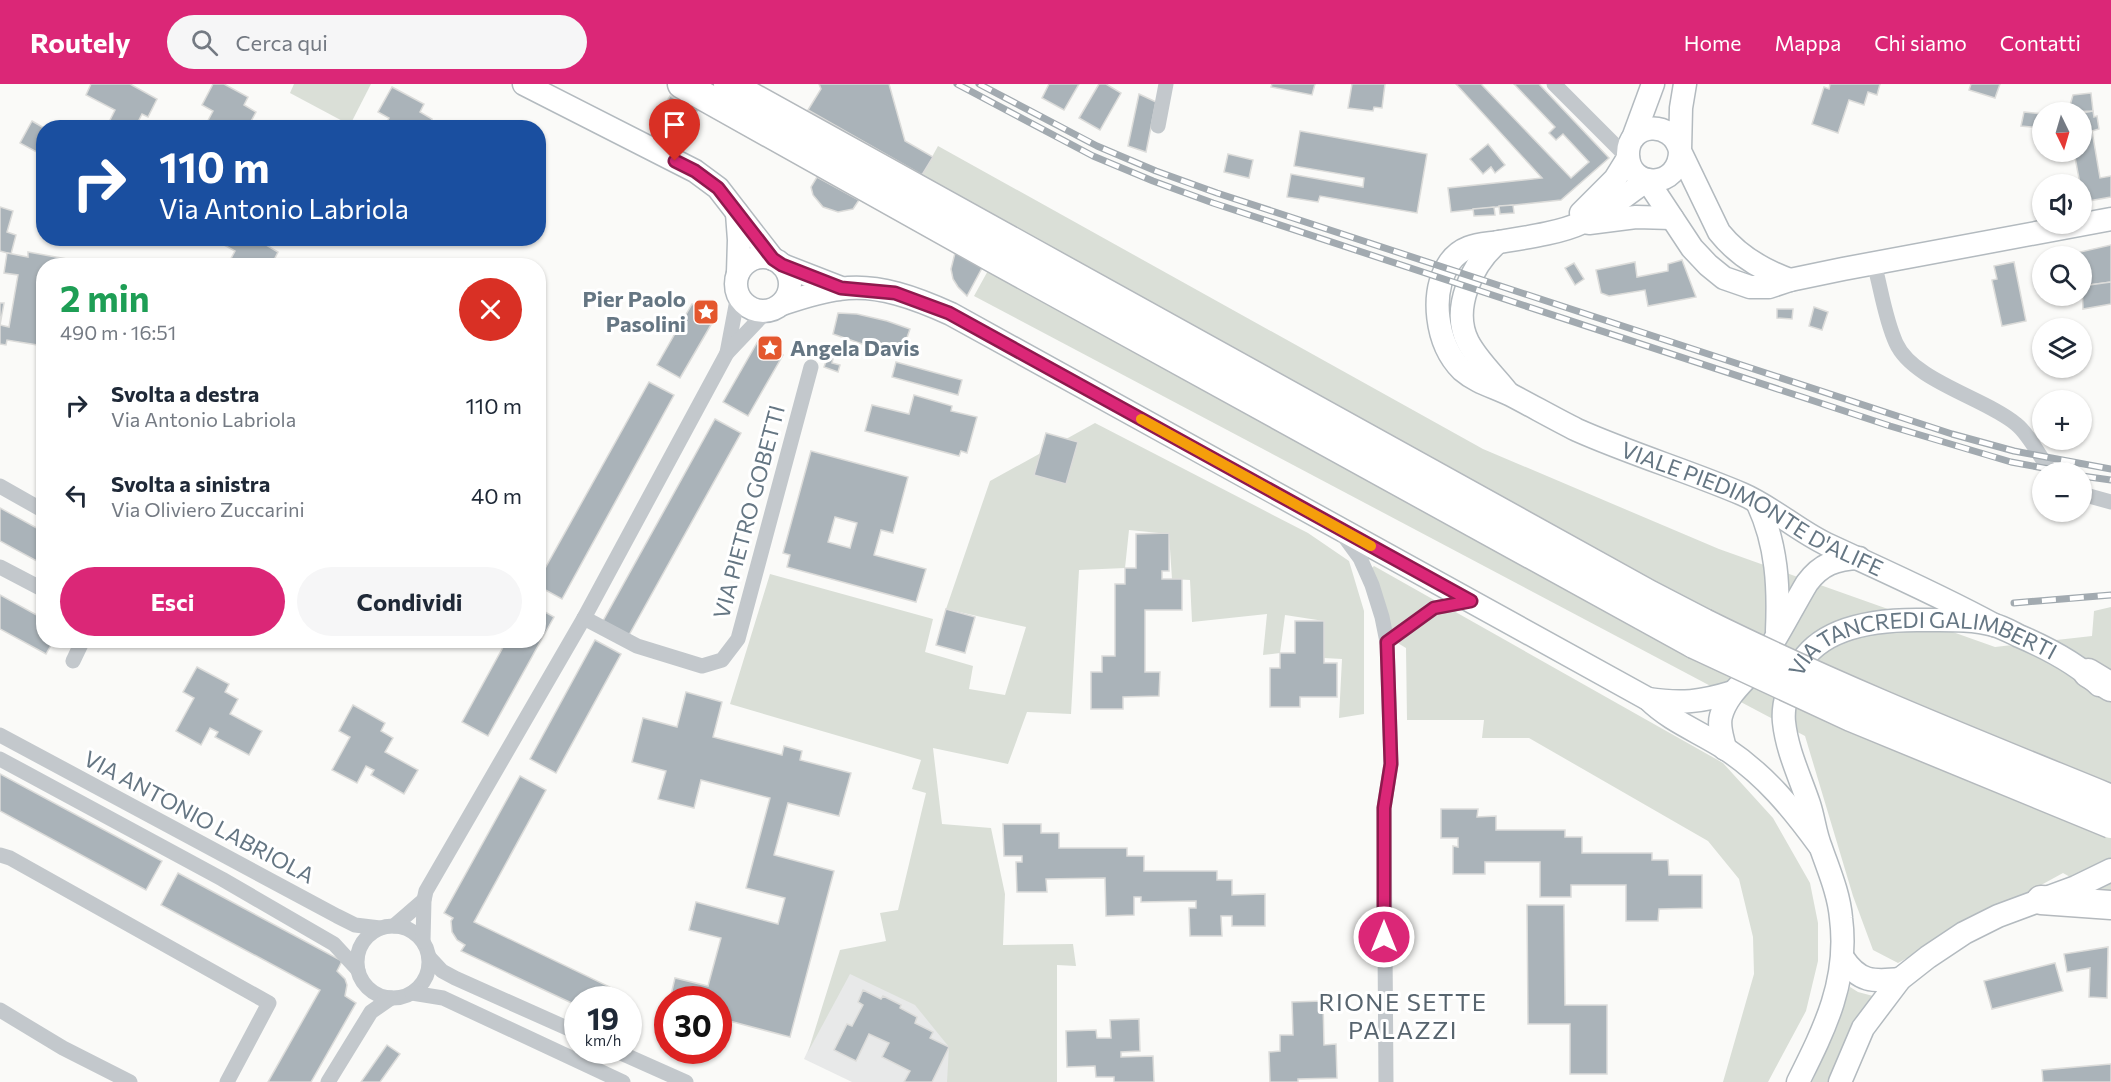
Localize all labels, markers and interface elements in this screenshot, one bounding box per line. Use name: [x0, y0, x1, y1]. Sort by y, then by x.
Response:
search box: [167, 15, 587, 69]
text: Routely: [30, 25, 131, 59]
icon: search: [188, 26, 221, 59]
text: Cerca qui: [236, 29, 328, 56]
text: Home: [1684, 30, 1741, 55]
text: Mappa: [1774, 30, 1841, 55]
text: Chi siamo: [1874, 30, 1967, 55]
text: Contatti: [2000, 30, 2081, 55]
pin: [649, 99, 700, 161]
north arrow: [2032, 102, 2092, 162]
map controls: [2032, 102, 2092, 522]
icon: arrive: [658, 108, 691, 141]
text: 110 m: [159, 140, 270, 192]
icon: right: [60, 144, 138, 222]
button: sound: [2032, 174, 2092, 234]
text: Via Antonio Labriola: [159, 192, 409, 225]
button: search: [2032, 246, 2092, 306]
text: 2 min: [60, 275, 150, 319]
button: close: [459, 278, 522, 341]
place label: Pier Paolo Pasolini: [583, 285, 686, 337]
place icon: Pier Paolo Pasolini: [691, 297, 721, 327]
button: layers: [2032, 318, 2092, 378]
text: 490 m · 16:51: [60, 320, 176, 344]
place icon: Angela Davis: [755, 333, 785, 363]
place label: Angela Davis: [790, 334, 920, 361]
text: Svolta a destra: [111, 380, 259, 407]
icon: right: [60, 389, 93, 422]
button: +: [2032, 390, 2092, 450]
text: 110 m: [465, 392, 522, 419]
street label: VIA PIETRO GOBETTI: [707, 402, 790, 622]
text: Via Antonio Labriola: [111, 407, 296, 431]
street label: VIALE PIEDIMONTE D'ALIFE: [1618, 435, 1888, 581]
button: −: [2032, 462, 2092, 522]
text: Svolta a sinistra: [111, 470, 270, 497]
icon: left: [60, 479, 93, 512]
text: 40 m: [471, 482, 522, 509]
text: Via Oliviero Zuccarini: [111, 497, 305, 521]
button: Esci: [60, 567, 285, 636]
button: Condividi: [297, 567, 522, 636]
text: VIA TANCREDI GALIMBERTI: [1782, 606, 2062, 680]
street label: VIA TANCREDI GALIMBERTI: [1784, 646, 2072, 698]
street label: VIA ANTONIO LABRIOLA: [79, 744, 319, 889]
position arrow: [1352, 905, 1416, 969]
speed limit sign: 30: [654, 986, 732, 1064]
district label: RIONE SETTE PALAZZI: [1318, 987, 1488, 1044]
text: 19: [587, 999, 619, 1036]
text: km/h: [585, 1031, 621, 1049]

